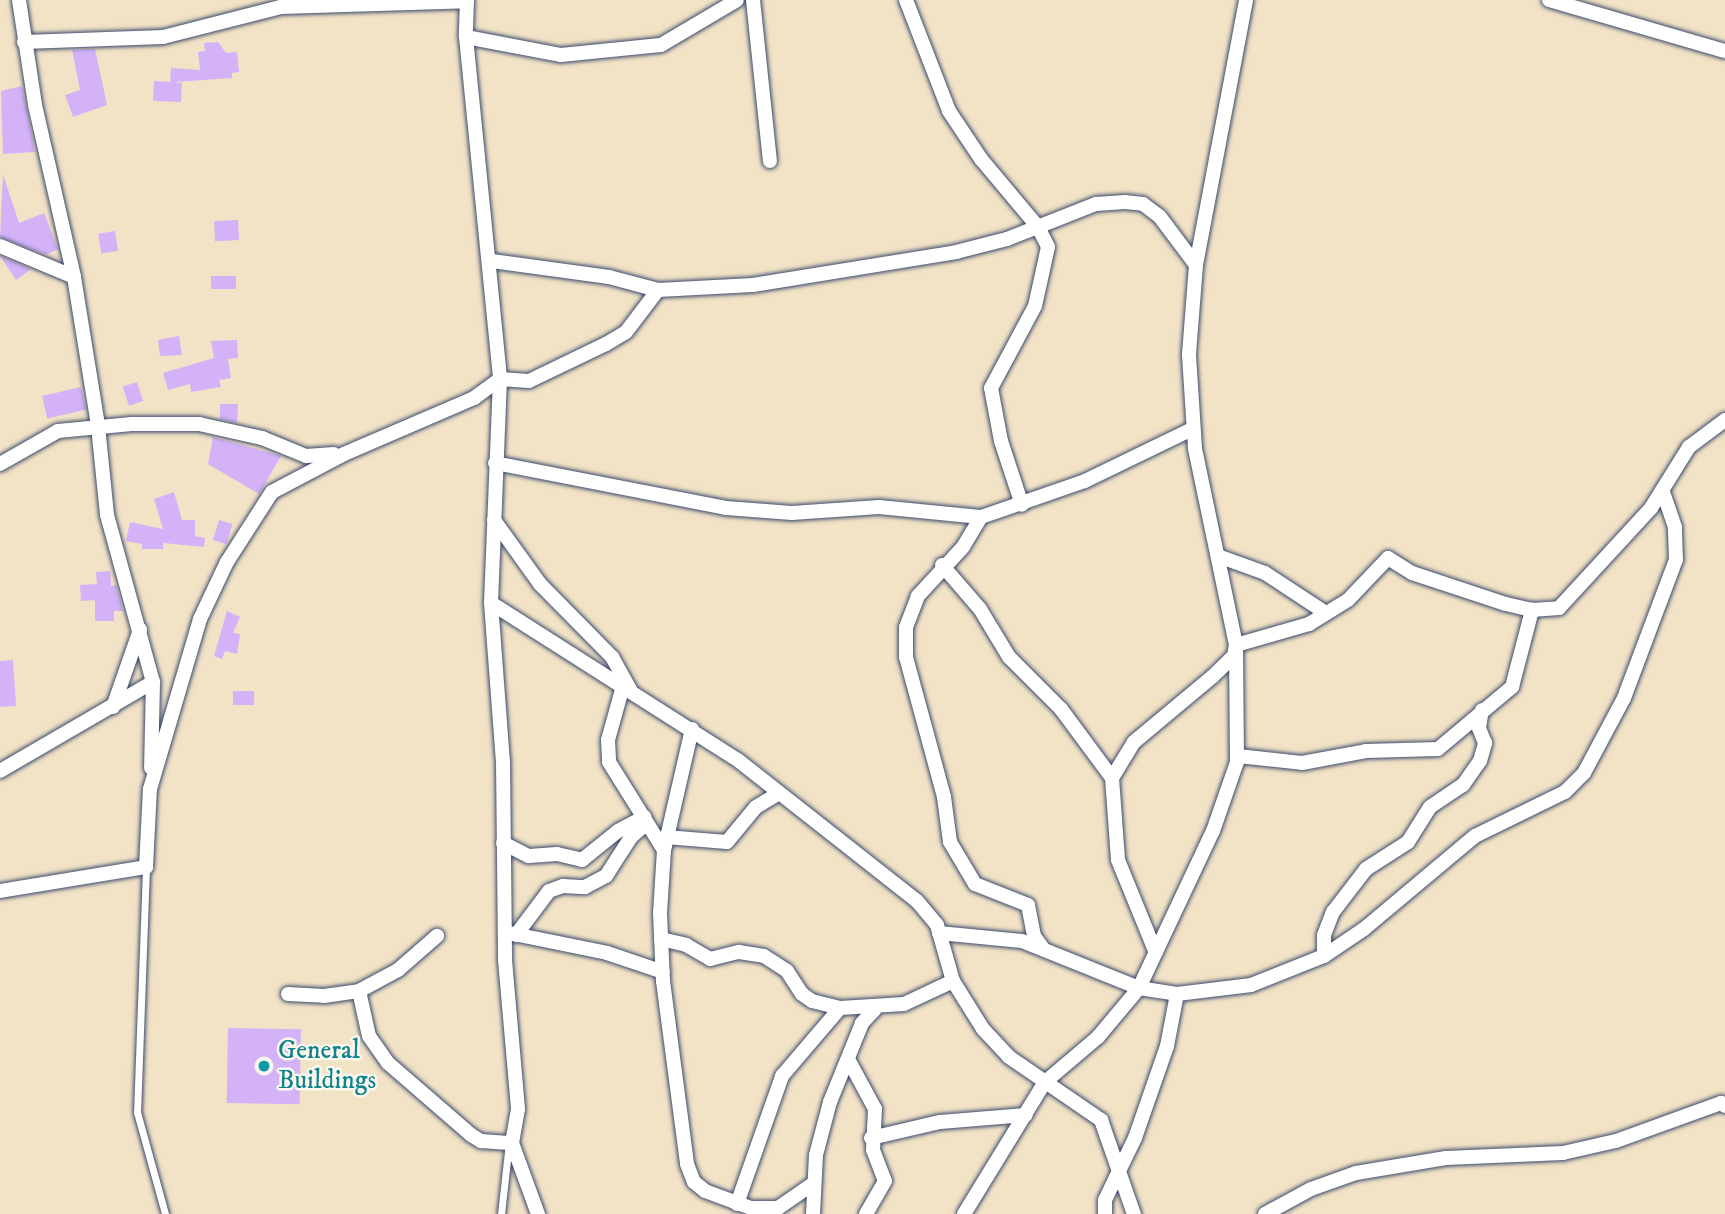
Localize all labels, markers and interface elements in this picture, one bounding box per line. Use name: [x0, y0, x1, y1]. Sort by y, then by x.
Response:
place label: General Buildings: [278, 1035, 376, 1096]
marker: General Buildings: [256, 1058, 272, 1074]

